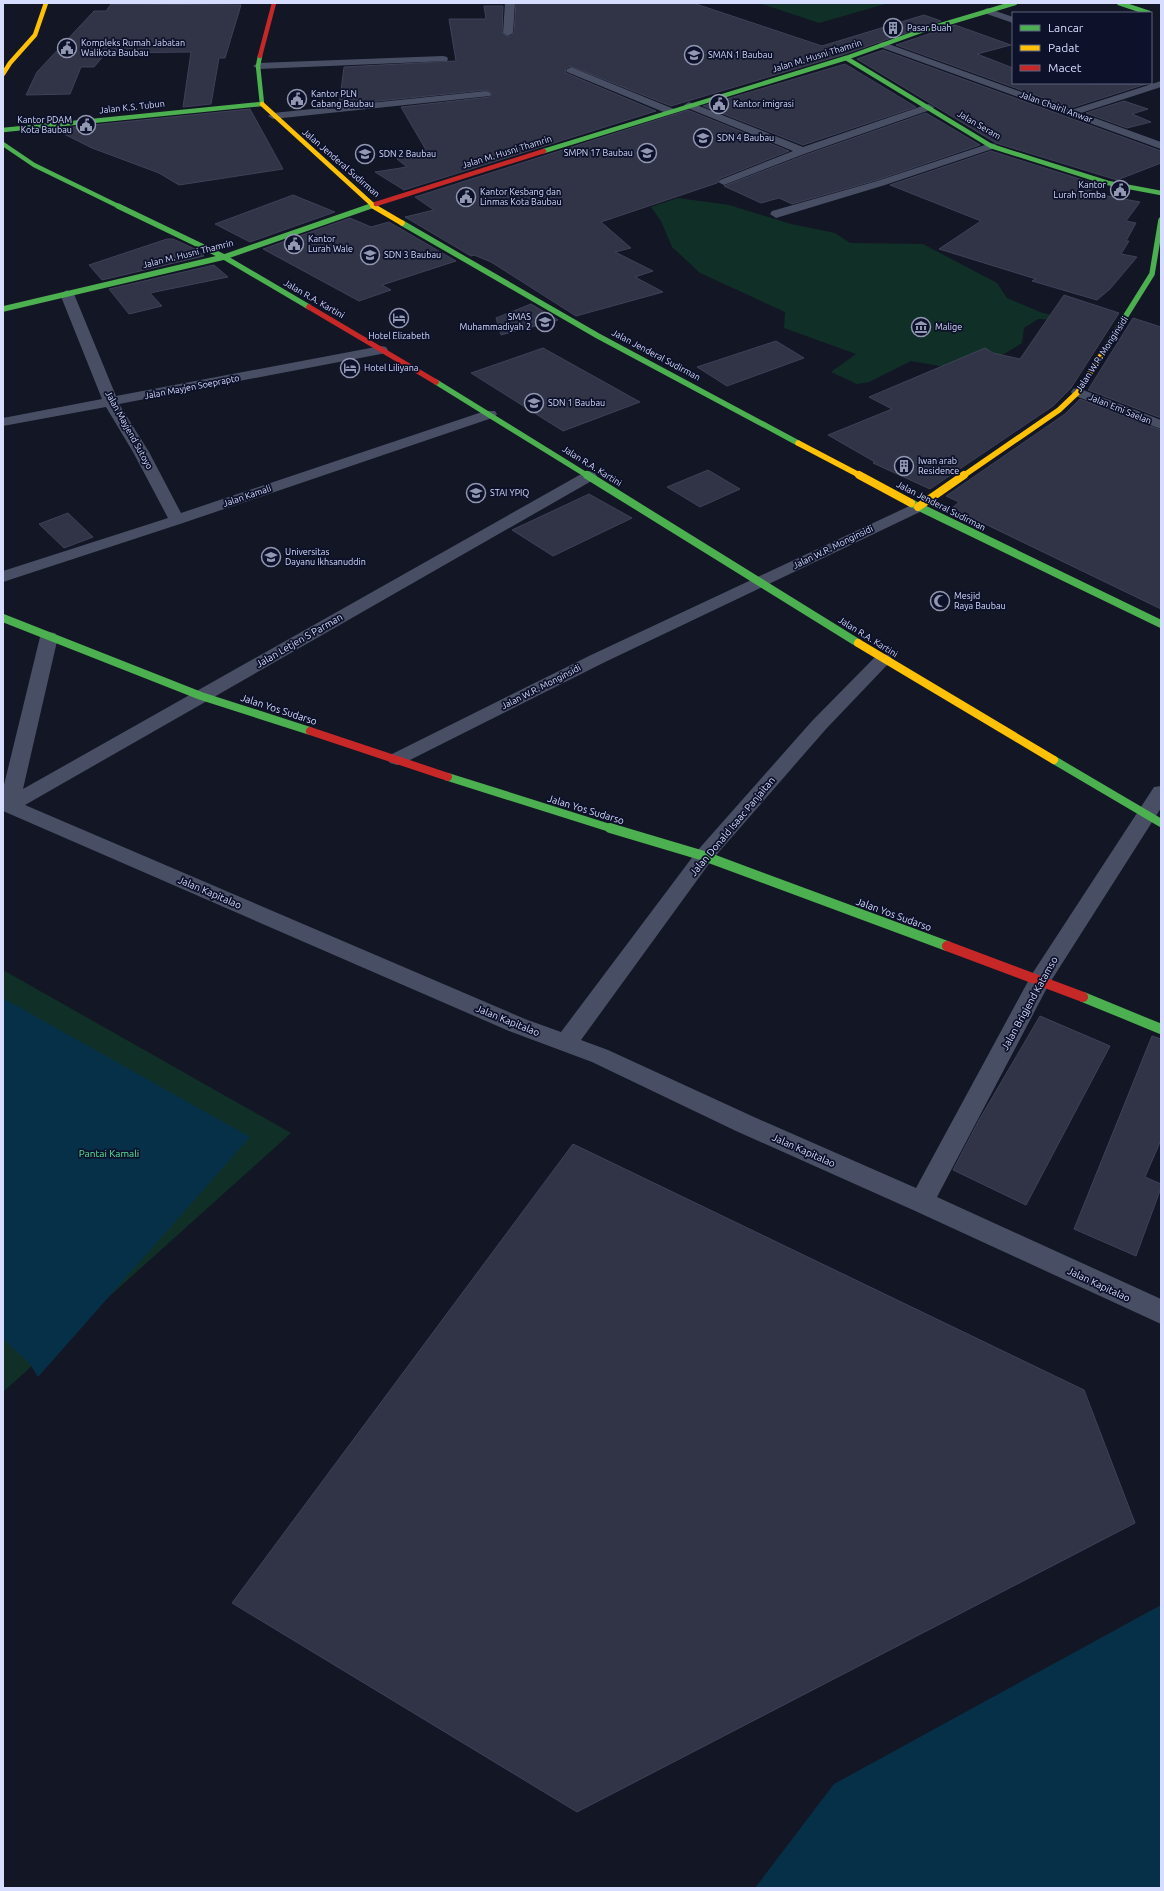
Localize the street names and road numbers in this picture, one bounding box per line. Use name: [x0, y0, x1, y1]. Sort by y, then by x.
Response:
street label: Jalan M. Husni Thamrin: [771, 38, 863, 74]
street label: Jalan Chairil Anwar: [1018, 89, 1094, 125]
street label: Jalan K.S. Tubun: [99, 99, 165, 115]
street label: Jalan Seram: [955, 108, 1003, 142]
street label: Jalan Jenderal Sudirman: [300, 127, 382, 199]
street label: Jalan M. Husni Thamrin: [461, 134, 553, 170]
street label: Jalan M. Husni Thamrin: [142, 238, 234, 270]
street label: Jalan R.A. Kartini: [282, 278, 346, 320]
street label: Jalan W.R. Monginsidi: [1074, 314, 1130, 394]
street label: Jalan Jenderal Sudirman: [610, 327, 702, 383]
street label: Jalan Mayjen Soeprapto: [144, 373, 240, 401]
street label: Jalan Mayjend Sutoyo: [103, 389, 155, 471]
street label: Jalan Emi Saelan: [1087, 392, 1153, 426]
street label: Jalan R.A. Kartini: [560, 444, 624, 488]
street label: Jalan Jenderal Sudirman: [895, 479, 987, 533]
street label: Jalan Kamali: [222, 483, 272, 509]
street label: Jalan W.R. Monginsidi: [791, 523, 875, 571]
street label: Jalan Letjen S Parman: [254, 611, 345, 670]
street label: Jalan R.A. Kartini: [836, 615, 900, 659]
street label: Jalan W.R. Monginsidi: [500, 663, 582, 711]
street label: Jalan Yos Sudarso: [239, 692, 319, 727]
street label: Jalan Donald Isaac Panjaitan: [688, 775, 777, 878]
street label: Jalan Yos Sudarso: [546, 793, 626, 826]
street label: Jalan Kapitalao: [176, 874, 243, 911]
street label: Jalan Yos Sudarso: [855, 896, 933, 933]
street label: Jalan Brigjend Katamso: [999, 954, 1060, 1052]
street label: Jalan Kapitalao: [474, 1003, 542, 1038]
street label: Jalan Kapitalao: [770, 1132, 837, 1169]
street label: Jalan Kapitalao: [1066, 1265, 1132, 1304]

